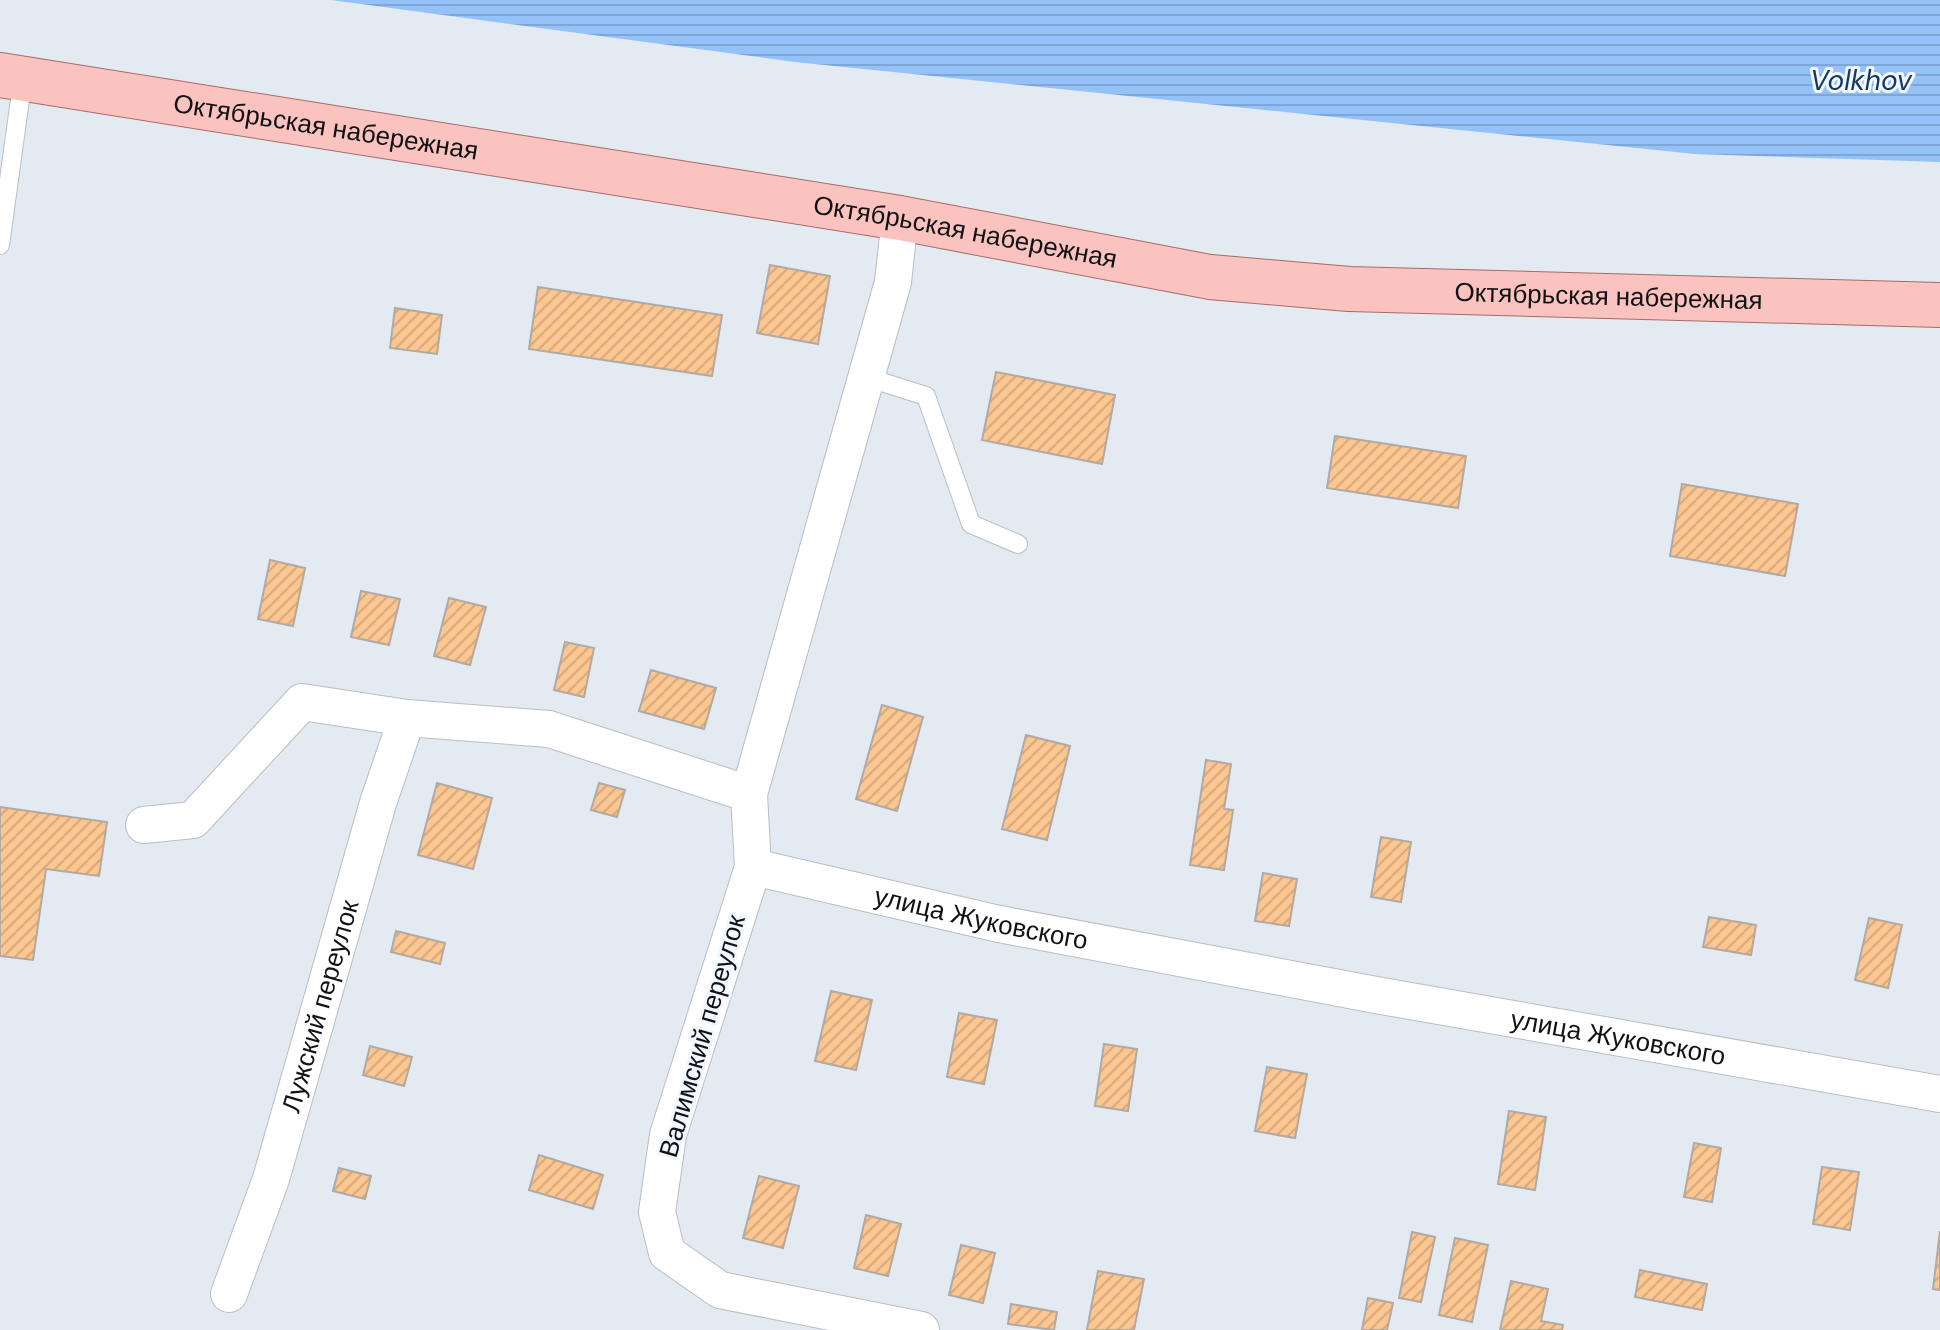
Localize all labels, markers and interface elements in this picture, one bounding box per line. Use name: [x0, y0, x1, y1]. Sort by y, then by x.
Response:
water label: Volkhov: [1810, 62, 1913, 99]
street label: Октябрьская набережная: [171, 86, 481, 168]
street label: Октябрьская набережная: [811, 188, 1120, 276]
street label: Октябрьская набережная: [1454, 275, 1763, 317]
street label: улица Жуковского: [871, 879, 1091, 957]
street label: Лужский переулок: [274, 896, 367, 1116]
street label: Валимский переулок: [651, 910, 753, 1161]
street label: улица Жуковского: [1508, 1002, 1728, 1073]

